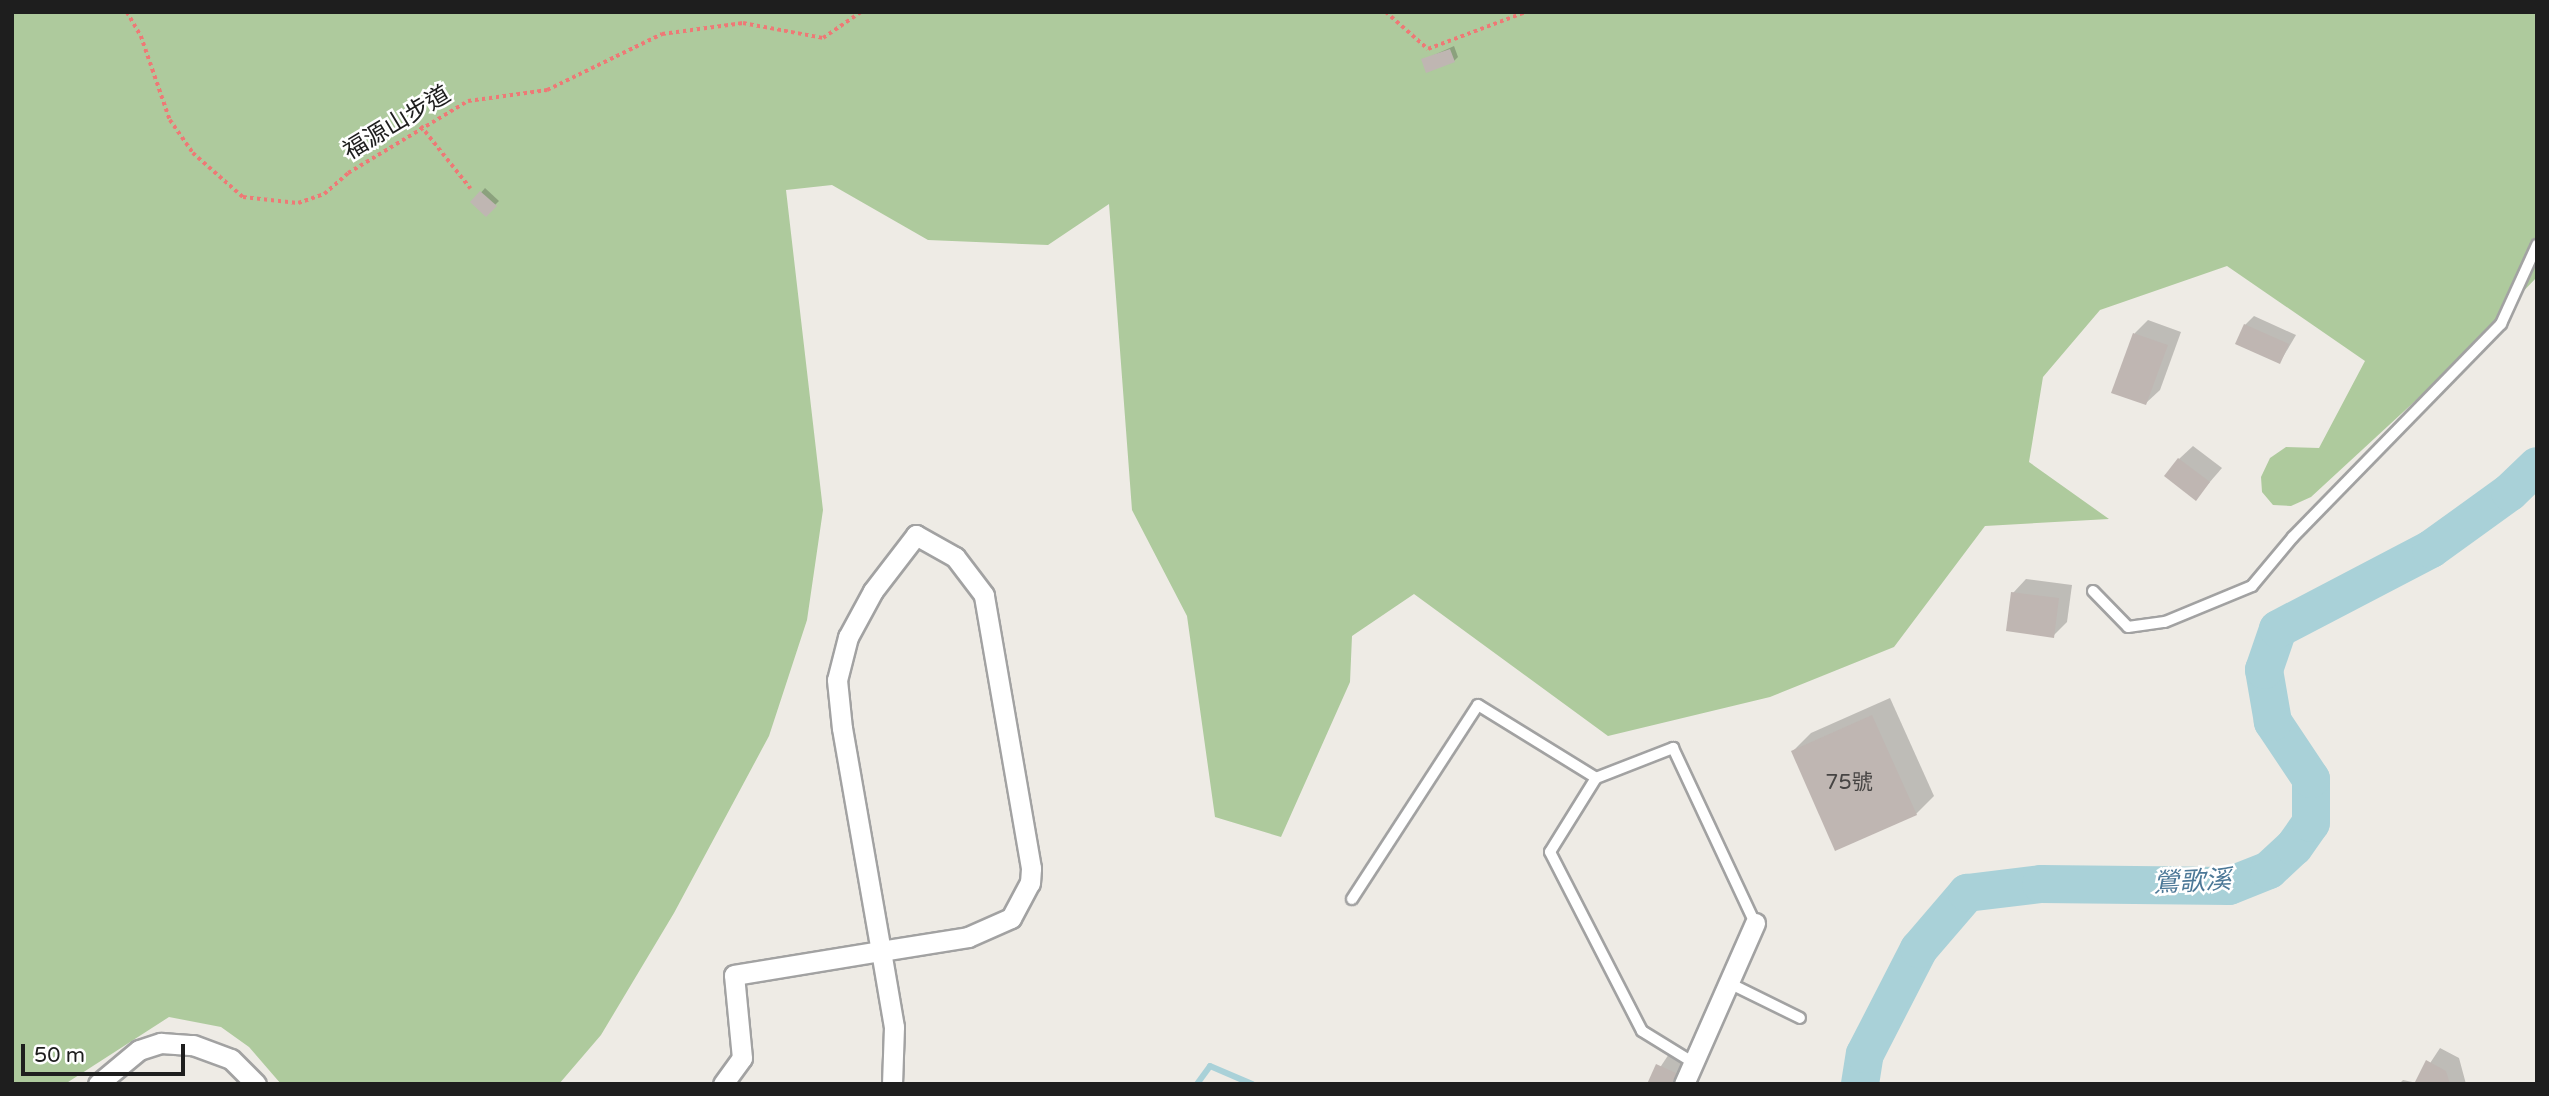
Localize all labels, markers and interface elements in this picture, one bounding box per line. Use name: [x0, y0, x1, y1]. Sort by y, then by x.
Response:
street label: 福源山步道: [338, 80, 456, 166]
house number: 75號: [1825, 770, 1873, 796]
water label: 鶯歌溪: [2152, 864, 2232, 900]
scale bar: [24, 1030, 189, 1074]
text: 50 m: [34, 1043, 85, 1068]

